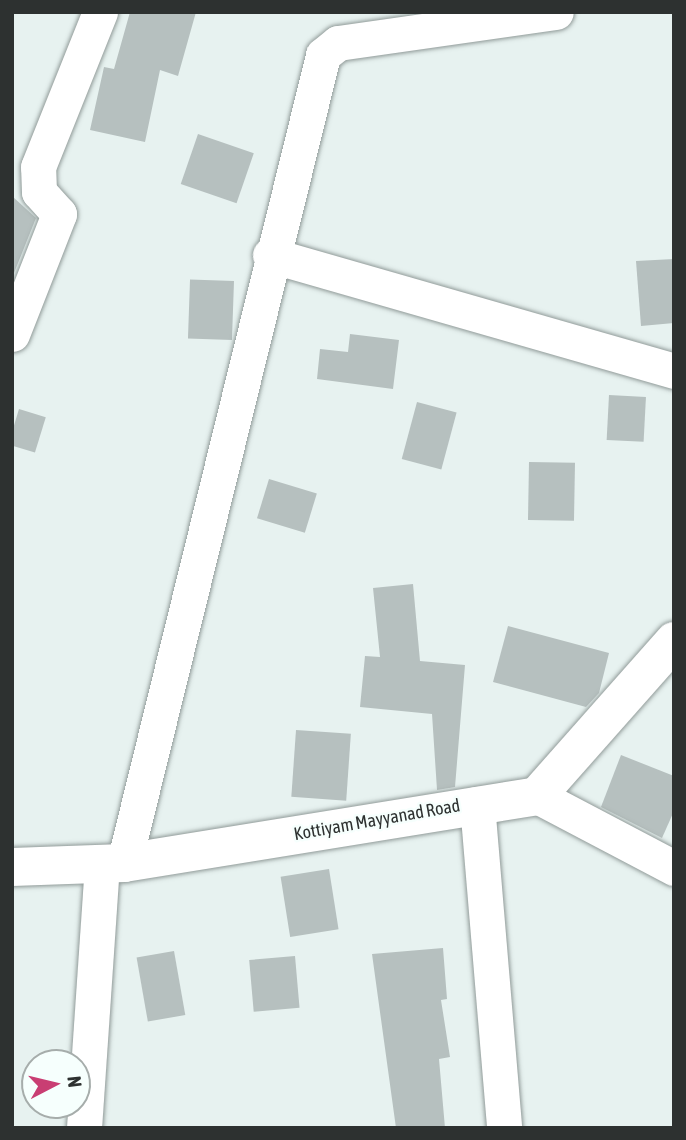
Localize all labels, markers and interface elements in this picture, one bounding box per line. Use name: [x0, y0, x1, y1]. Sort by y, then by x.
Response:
street label: Kottiyam Mayyanad Road: [292, 795, 462, 845]
north arrow: [21, 1049, 91, 1119]
text: N: [63, 1075, 86, 1089]

